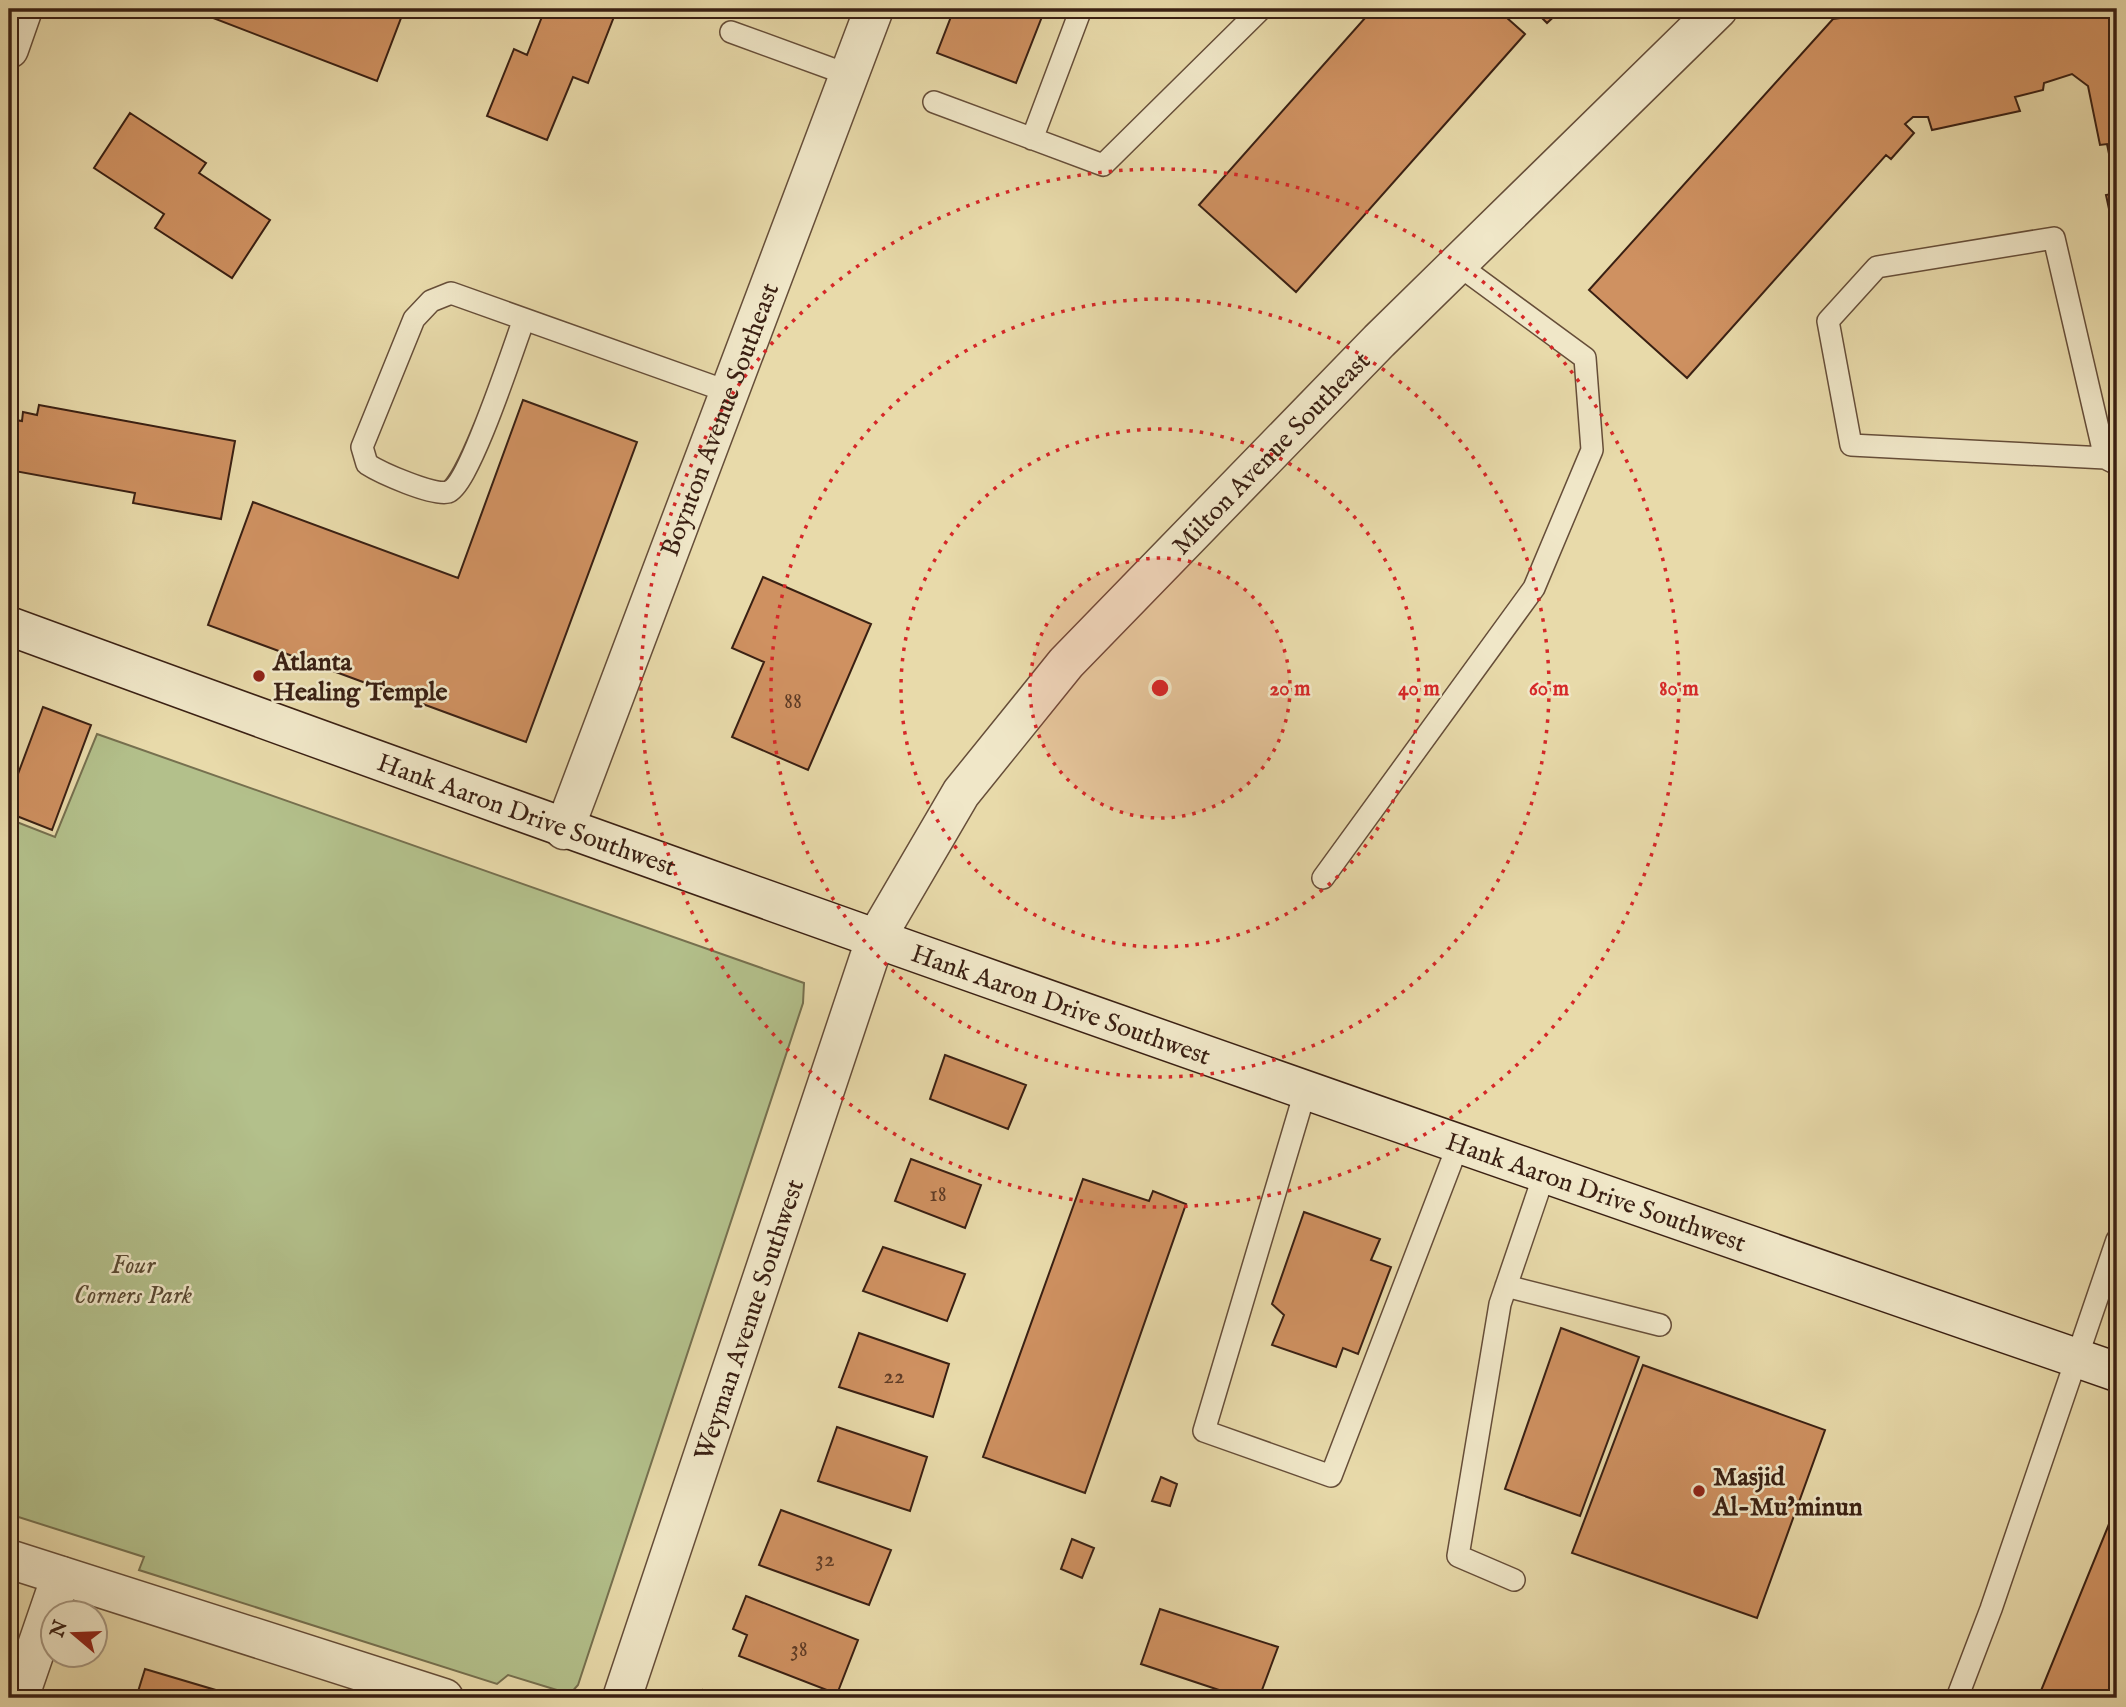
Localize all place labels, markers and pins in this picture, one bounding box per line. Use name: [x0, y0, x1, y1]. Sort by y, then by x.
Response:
place label: Atlanta Healing Temple: [272, 646, 448, 709]
marker: Atlanta Healing Temple: [251, 668, 267, 684]
centre of rings: [1148, 676, 1172, 700]
place label: Masjid Al-Mu'minun: [1712, 1461, 1863, 1524]
marker: Masjid Al-Mu'minun: [1691, 1483, 1707, 1499]

